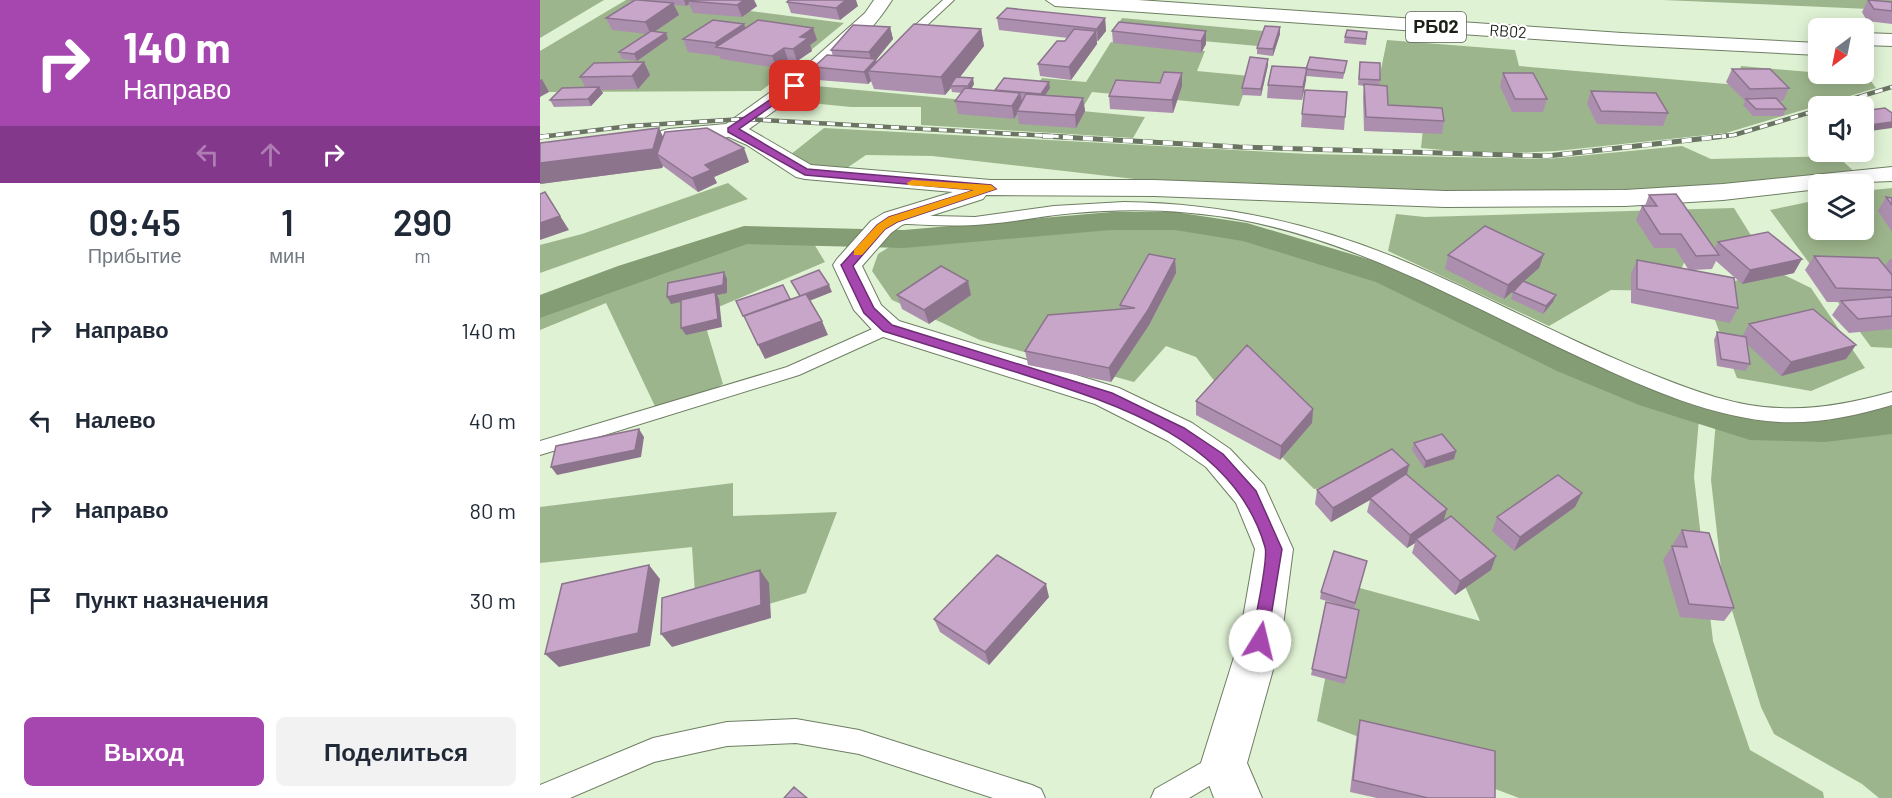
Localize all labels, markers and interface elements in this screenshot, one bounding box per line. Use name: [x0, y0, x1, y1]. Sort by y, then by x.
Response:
road number: РБ02: [1406, 12, 1466, 42]
north arrow: [1808, 18, 1874, 84]
map controls: [1808, 18, 1874, 240]
street label: RB02: [1489, 20, 1527, 41]
text: 140 m: [123, 21, 231, 71]
icon: right: [24, 24, 102, 102]
pin: [769, 60, 820, 111]
icon: arrive: [778, 69, 811, 102]
text: Направо: [123, 72, 231, 104]
button: sound: [1808, 96, 1874, 162]
icon: left: [191, 138, 224, 171]
icon: ahead: [254, 138, 287, 171]
icon: right: [317, 138, 350, 171]
button: layers: [1808, 174, 1874, 240]
text: 09:45: [89, 200, 181, 243]
text: 1: [281, 200, 294, 243]
text: 290: [393, 200, 452, 243]
text: Прибытие: [88, 243, 182, 267]
text: мин: [269, 243, 305, 267]
text: m: [414, 243, 431, 267]
icon: right: [24, 314, 57, 347]
text: Направо: [75, 316, 169, 342]
text: 140 m: [461, 317, 516, 343]
icon: left: [24, 404, 57, 437]
text: Налево: [75, 406, 156, 432]
text: 40 m: [469, 407, 516, 433]
icon: right: [24, 494, 57, 527]
text: Направо: [75, 496, 169, 522]
text: 80 m: [470, 497, 516, 523]
icon: arrive: [24, 584, 57, 617]
text: Пункт назначения: [75, 586, 269, 612]
text: 30 m: [470, 587, 516, 613]
position arrow: [1228, 609, 1292, 673]
button: Выход: [24, 717, 264, 786]
button: Поделиться: [276, 717, 516, 786]

